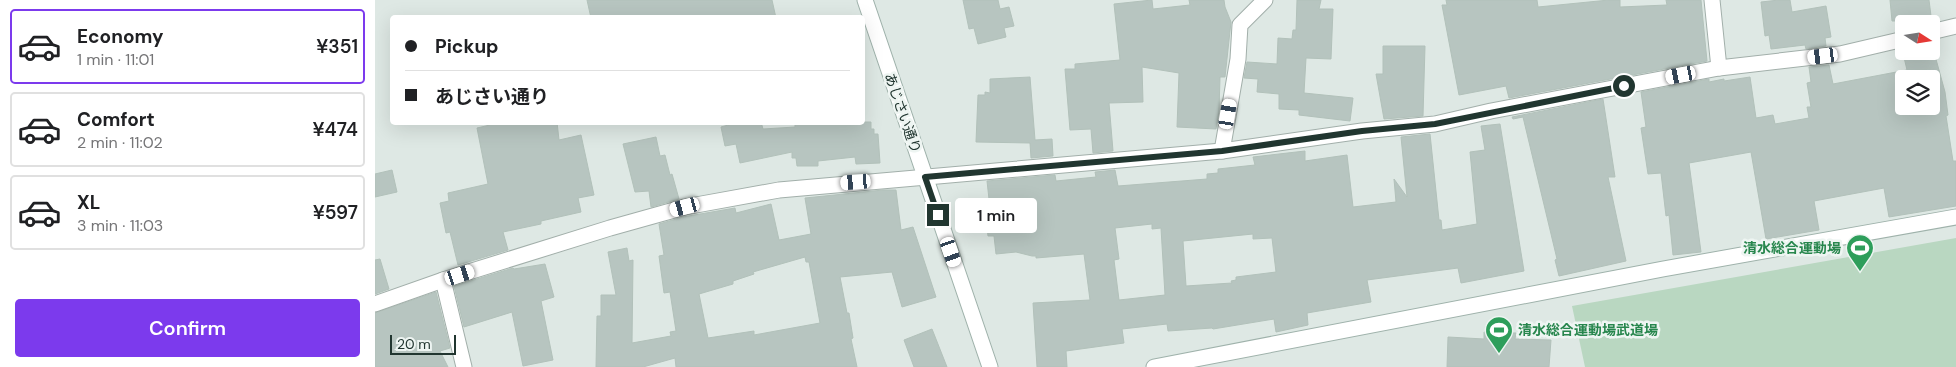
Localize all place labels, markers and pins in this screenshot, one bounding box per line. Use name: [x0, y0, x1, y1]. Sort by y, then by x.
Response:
sports icon: 清水総合運動場: [1845, 233, 1875, 272]
place label: 清水総合運動場: [1743, 239, 1841, 257]
sports icon: 清水総合運動場武道場: [1484, 315, 1514, 354]
place label: 清水総合運動場武道場: [1518, 321, 1658, 339]

